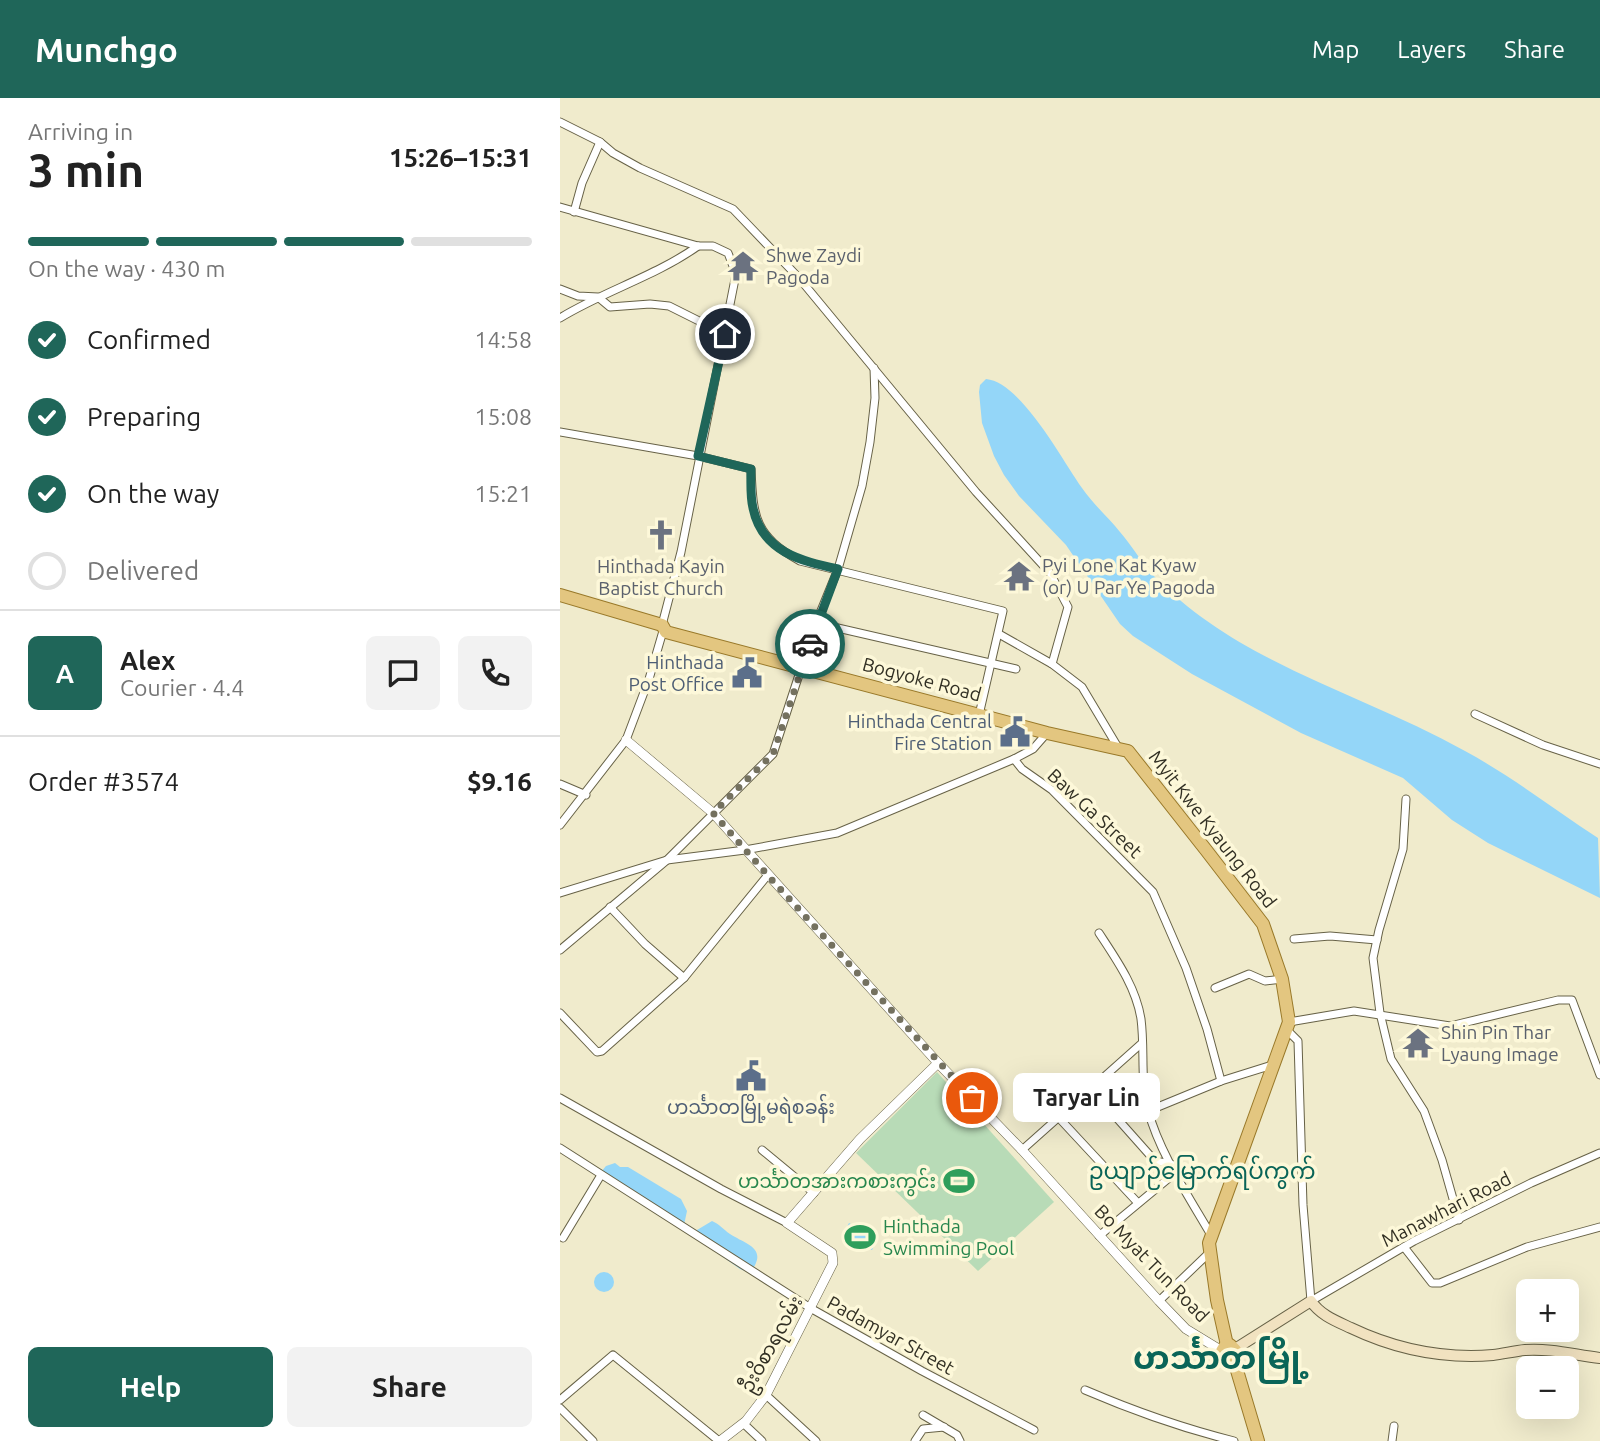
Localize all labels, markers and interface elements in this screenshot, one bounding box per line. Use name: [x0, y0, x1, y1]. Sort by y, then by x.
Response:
text: Munchgo: [35, 31, 178, 68]
text: Map: [1312, 36, 1359, 63]
text: Layers: [1397, 36, 1466, 63]
text: Share: [1504, 36, 1565, 63]
text: Arriving in: [28, 119, 133, 144]
text: 15:26–15:31: [389, 143, 532, 172]
text: 3 min: [28, 144, 144, 196]
place label: Shwe Zaydi Pagoda: [766, 244, 862, 288]
temple icon: Shwe Zaydi Pagoda: [726, 249, 760, 283]
text: On the way · 430 m: [28, 256, 225, 281]
pin: [695, 304, 755, 364]
icon: home: [706, 315, 744, 353]
icon: check: [28, 321, 66, 359]
text: Confirmed: [87, 325, 211, 354]
text: 14:58: [474, 327, 532, 352]
icon: check: [28, 398, 66, 436]
text: Preparing: [87, 402, 201, 431]
text: 15:08: [474, 404, 532, 429]
icon: check: [28, 475, 66, 513]
text: On the way: [87, 479, 219, 508]
text: 15:21: [474, 481, 532, 506]
church icon: Hinthada Kayin Baptist Church: [644, 518, 678, 552]
place label: Pyi Lone Kat Kyaw (or) U Par Ye Pagoda: [1042, 554, 1215, 598]
place label: Hinthada Kayin Baptist Church: [597, 555, 725, 599]
text: Delivered: [87, 556, 199, 585]
temple icon: Pyi Lone Kat Kyaw (or) U Par Ye Pagoda: [1002, 559, 1036, 593]
courier: [775, 609, 845, 679]
icon: car: [791, 625, 829, 663]
button: chat: [366, 636, 440, 710]
button: phone: [458, 636, 532, 710]
text: Alex: [120, 646, 175, 675]
place label: Hinthada Post Office: [629, 651, 724, 695]
street label: Bogyoke Road: [860, 653, 984, 705]
public building icon: Hinthada Post Office: [730, 656, 764, 690]
text: A: [56, 659, 74, 688]
text: Courier · 4.4: [120, 675, 244, 700]
place label: Hinthada Central Fire Station: [848, 710, 992, 754]
public building icon: Hinthada Central Fire Station: [998, 715, 1032, 749]
street label: Myit Kwe Kyaung Road: [1145, 746, 1281, 912]
street label: Baw Ga Street: [1043, 764, 1147, 863]
text: Order #3574: [28, 767, 179, 796]
text: $9.16: [467, 767, 532, 796]
place label: Shin Pin Thar Lyaung Image: [1441, 1021, 1559, 1065]
temple icon: Shin Pin Thar Lyaung Image: [1401, 1026, 1435, 1060]
public building icon: ဟင်္သာတမြို့မရဲစခန်း: [734, 1059, 768, 1093]
pin: [942, 1068, 1002, 1128]
callout: Taryar Lin: [1014, 1074, 1161, 1122]
icon: bag: [953, 1079, 991, 1117]
text: Taryar Lin: [1033, 1085, 1140, 1110]
place label: ဟင်္သာတမြို့မရဲစခန်း: [667, 1093, 835, 1123]
district label: ဥယျာဉ်မြောက်ရပ်ကွက်: [1088, 1155, 1316, 1190]
sports icon: ဟင်္သာတအားကစားကွင်း: [942, 1164, 976, 1198]
place label: ဟင်္သာတအားကစားကွင်း: [738, 1167, 936, 1197]
street label: Manawhari Road: [1378, 1167, 1514, 1251]
street label: Bo Myat Tun Road: [1090, 1200, 1214, 1326]
place label: Hinthada Swimming Pool: [883, 1215, 1014, 1259]
sports icon: Hinthada Swimming Pool: [843, 1220, 877, 1254]
map controls: [1516, 1279, 1579, 1419]
button: +: [1516, 1279, 1579, 1342]
street label: ဦးဝိစာရလမ်း: [733, 1290, 811, 1399]
street label: Padamyar Street: [824, 1291, 959, 1379]
district label: ဟင်္သာတမြို့: [1133, 1336, 1309, 1384]
button: Help: [28, 1347, 273, 1427]
button: Share: [287, 1347, 532, 1427]
button: −: [1516, 1356, 1579, 1419]

